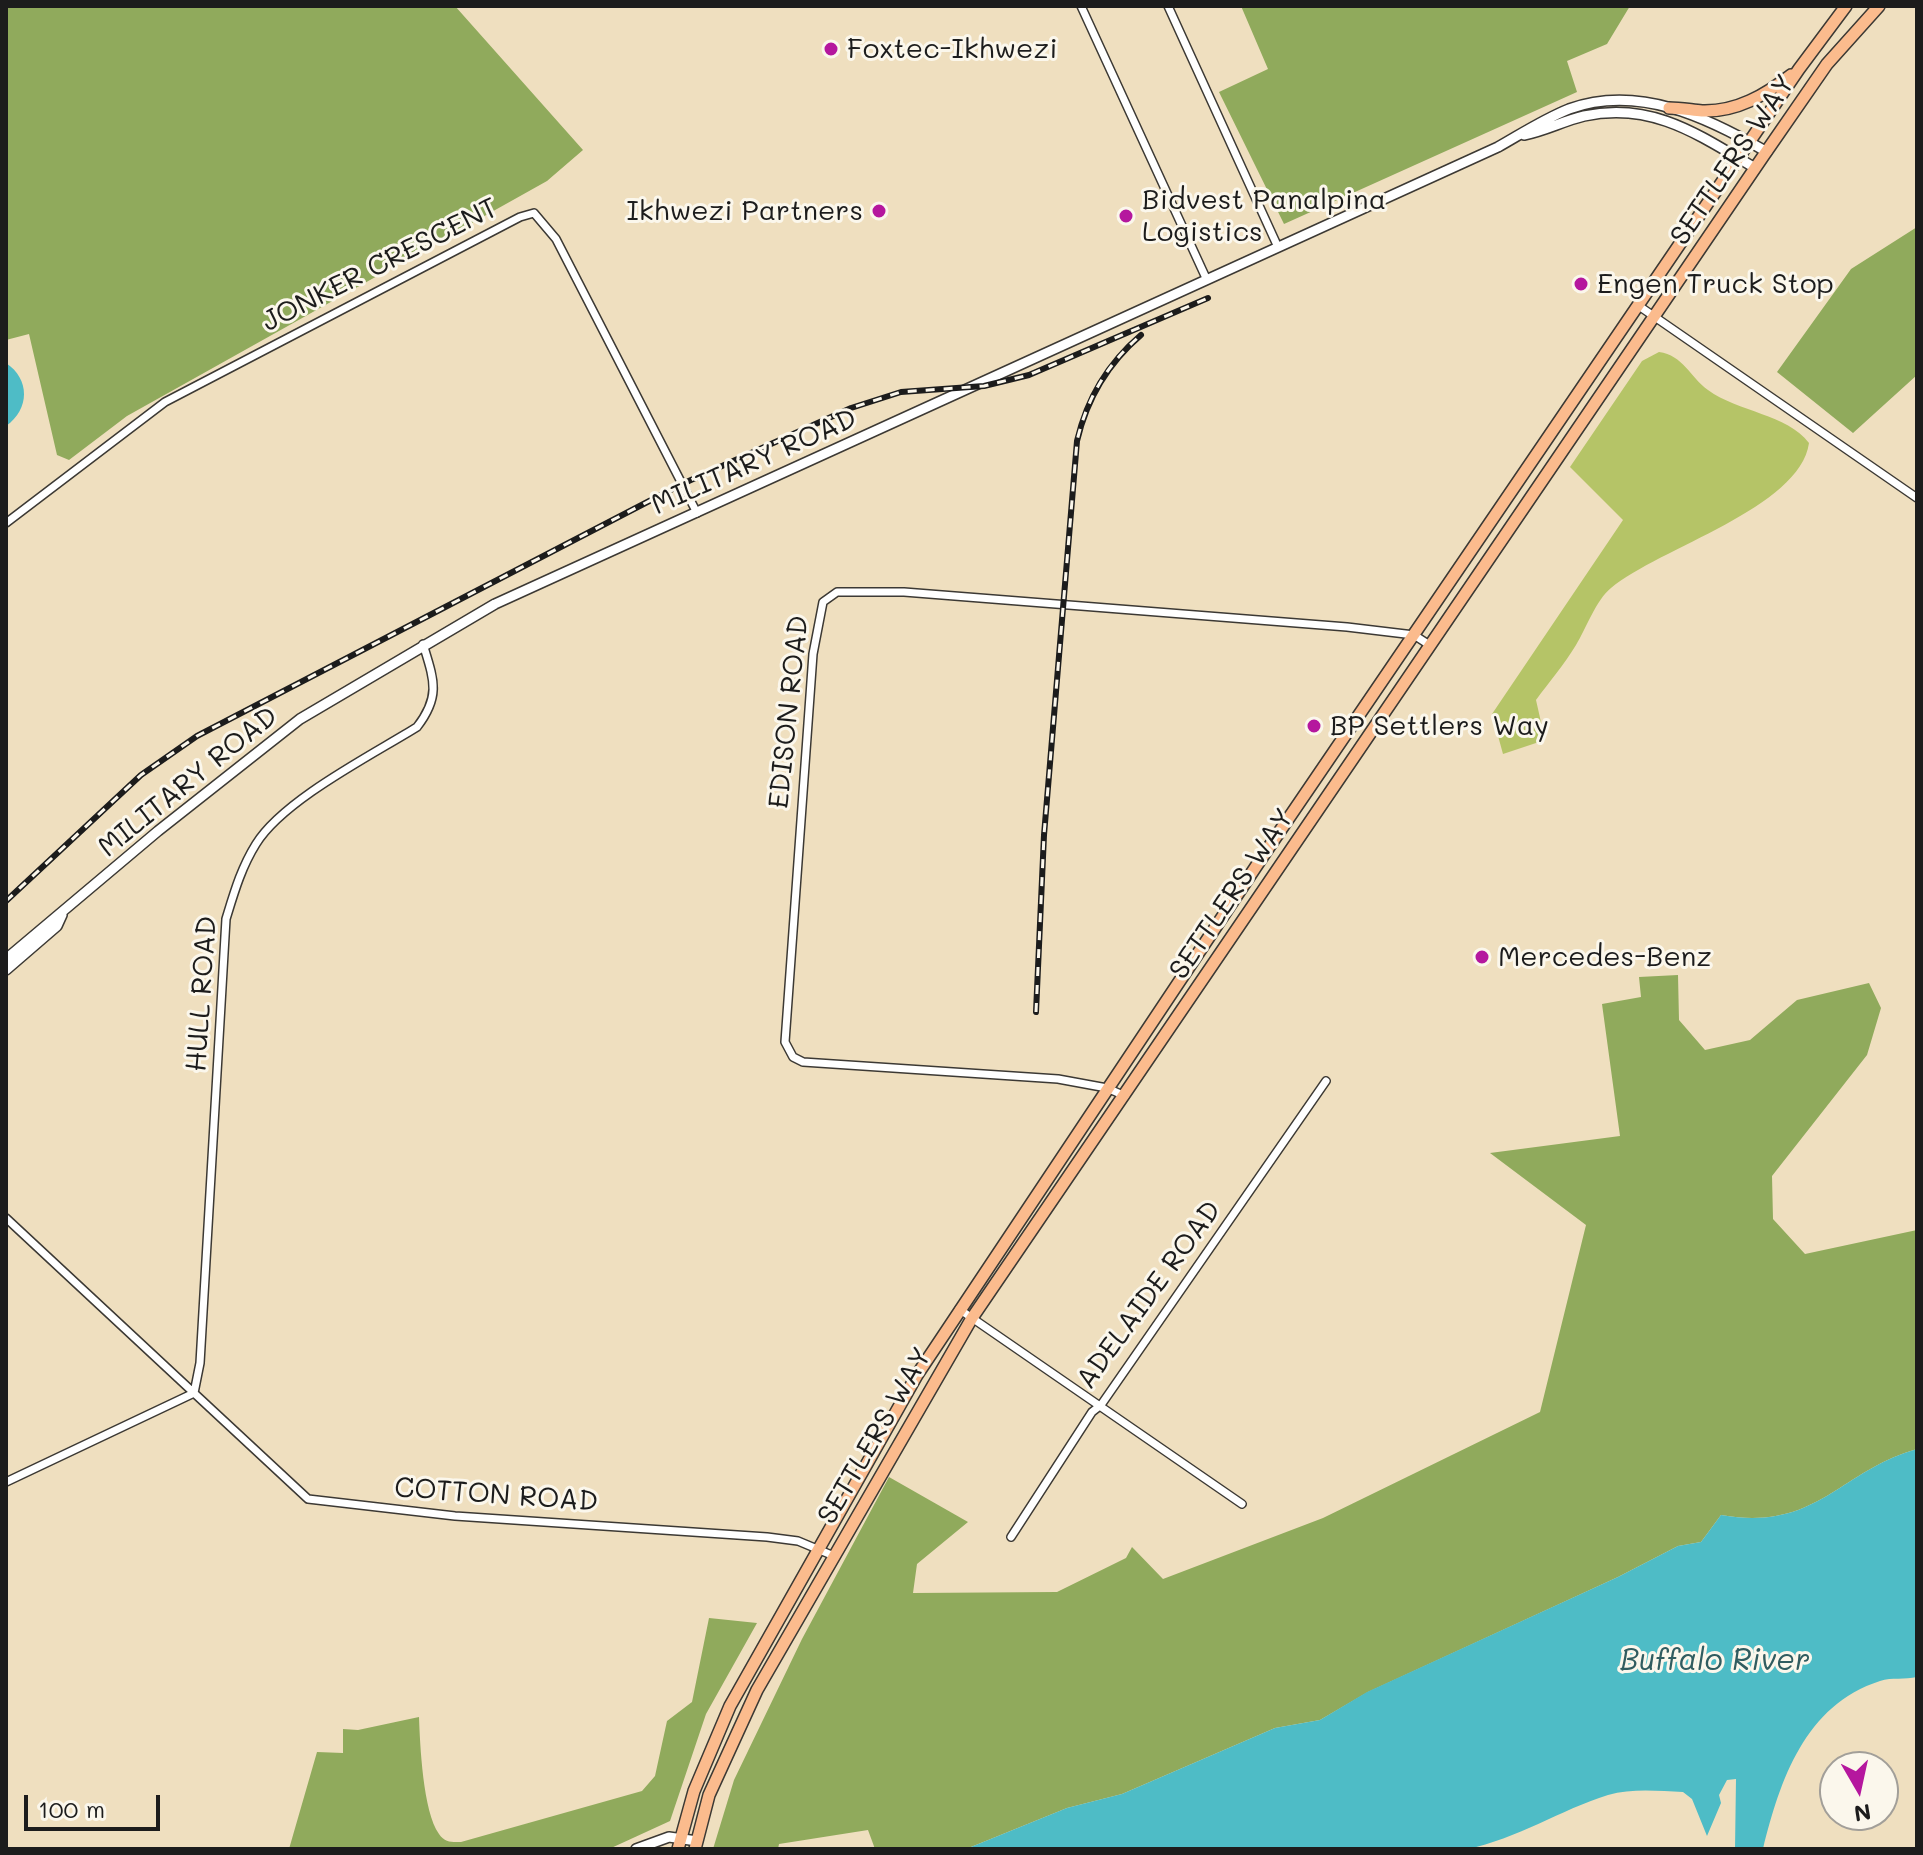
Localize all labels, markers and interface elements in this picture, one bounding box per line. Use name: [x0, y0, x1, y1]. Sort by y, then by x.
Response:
place label: Foxtec-Ikhwezi: [847, 32, 1058, 66]
marker: Foxtec-Ikhwezi: [822, 40, 840, 58]
street label: SETTLERS WAY: [1664, 68, 1802, 252]
place label: Bidvest Panalpina Logistics: [1142, 183, 1386, 249]
street label: JONKER CRESCENT: [256, 191, 504, 339]
place label: Ikhwezi Partners: [626, 194, 863, 228]
marker: Ikhwezi Partners: [870, 202, 888, 220]
marker: Bidvest Panalpina Logistics: [1117, 207, 1135, 225]
place label: Engen Truck Stop: [1597, 267, 1834, 301]
marker: Engen Truck Stop: [1572, 275, 1590, 293]
street label: MILITARY ROAD: [646, 402, 862, 522]
street label: EDISON ROAD: [762, 614, 816, 810]
street label: MILITARY ROAD: [92, 700, 284, 864]
place label: BP Settlers Way: [1330, 709, 1549, 743]
marker: BP Settlers Way: [1305, 717, 1323, 735]
street label: SETTLERS WAY: [1163, 802, 1301, 986]
street label: HULL ROAD: [180, 915, 224, 1073]
place label: Mercedes-Benz: [1498, 940, 1712, 974]
marker: Mercedes-Benz: [1473, 948, 1491, 966]
street label: ADELAIDE ROAD: [1070, 1195, 1228, 1395]
street label: SETTLERS WAY: [811, 1342, 939, 1530]
street label: COTTON ROAD: [393, 1471, 599, 1519]
water label: Buffalo River: [1620, 1643, 1810, 1679]
north arrow: [1819, 1751, 1899, 1831]
scale bar: [28, 1779, 164, 1829]
text: 100 m: [38, 1793, 105, 1824]
text: N: [1852, 1798, 1873, 1829]

